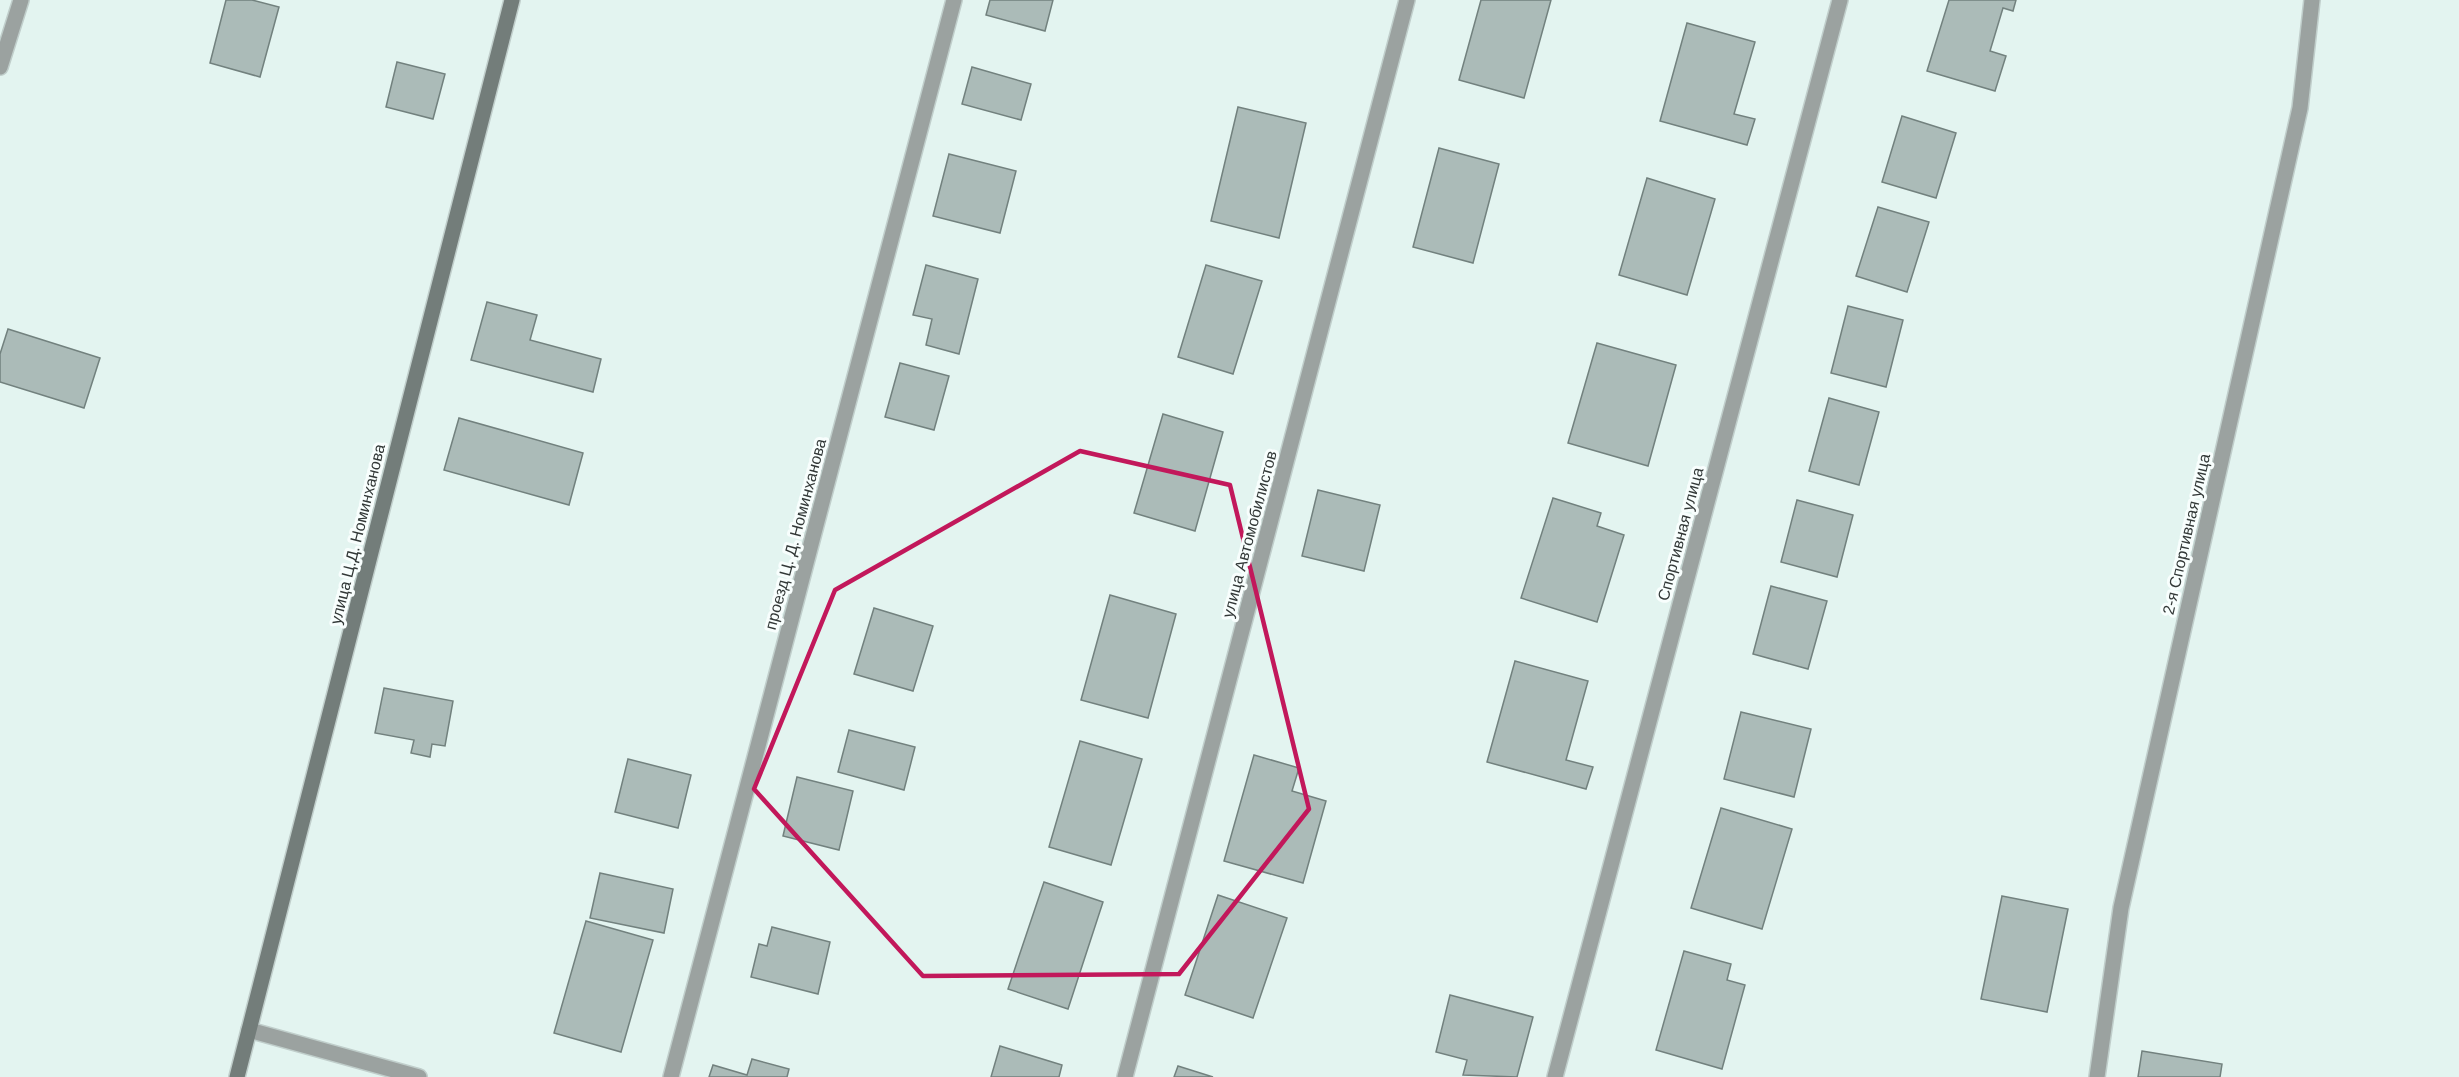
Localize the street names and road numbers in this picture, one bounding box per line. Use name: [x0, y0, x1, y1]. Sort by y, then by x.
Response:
street label: проезд Ц. Д. Номинханова: [762, 437, 829, 632]
street label: улица Ц.Д. Номинханова: [327, 442, 388, 626]
street label: улица Автомобилистов: [1219, 449, 1280, 619]
street label: 2-я Спортивная улица: [2160, 452, 2213, 616]
street label: Спортивная улица: [1655, 466, 1706, 603]

